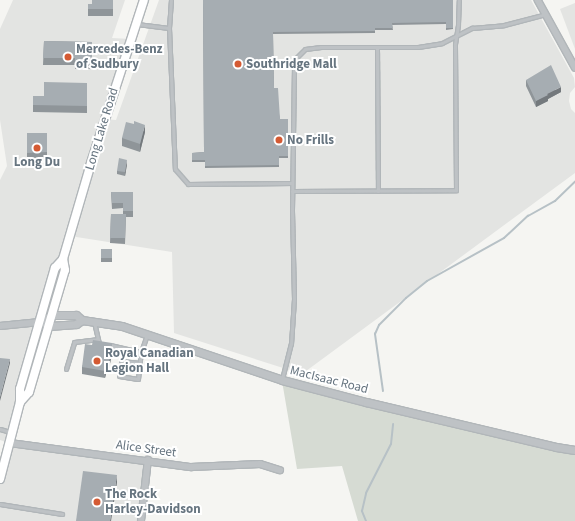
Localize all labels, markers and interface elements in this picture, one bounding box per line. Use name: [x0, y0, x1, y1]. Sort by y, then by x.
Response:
place label: Mercedes-Benz of Sudbury: [76, 42, 163, 73]
marker: Mercedes-Benz of Sudbury: [63, 52, 73, 62]
place label: Southridge Mall: [246, 56, 337, 72]
marker: Southridge Mall: [233, 59, 243, 69]
street label: Long Lake Road: [82, 86, 122, 172]
place label: No Frills: [287, 132, 334, 148]
marker: No Frills: [274, 135, 284, 145]
marker: Long Du: [32, 143, 42, 153]
place label: Long Du: [14, 154, 60, 170]
place label: Royal Canadian Legion Hall: [105, 346, 194, 377]
marker: Royal Canadian Legion Hall: [92, 356, 102, 366]
street label: MacIsaac Road: [288, 363, 370, 397]
street label: Alice Street: [115, 437, 177, 461]
place label: The Rock Harley-Davidson: [105, 487, 201, 518]
marker: The Rock Harley-Davidson: [92, 497, 102, 507]

